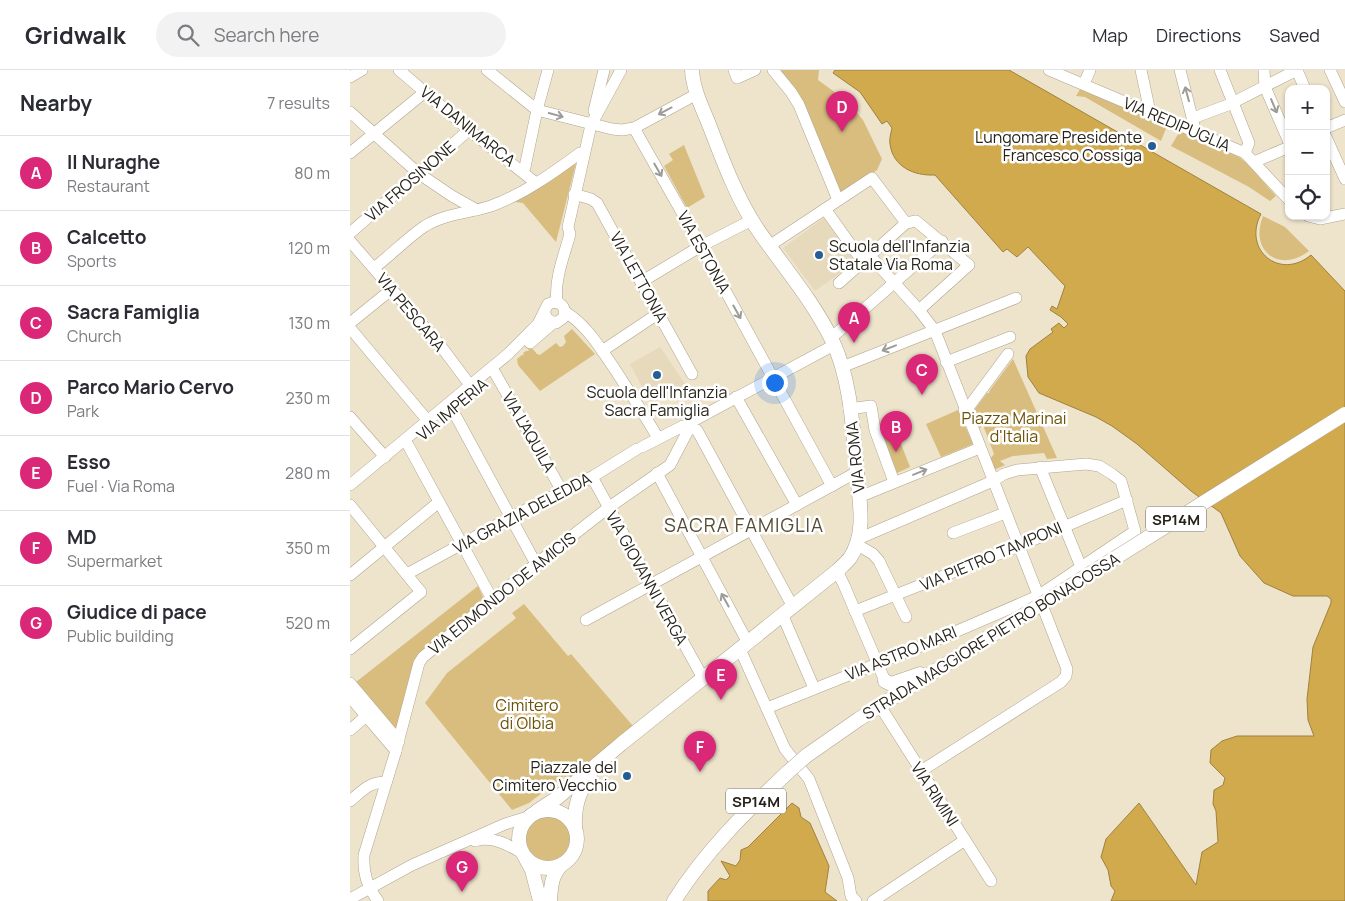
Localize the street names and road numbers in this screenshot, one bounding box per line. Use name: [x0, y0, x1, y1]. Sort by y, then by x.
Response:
street label: VIA DANIMARCA: [416, 81, 520, 171]
street label: VIA REDIPUGLIA: [1120, 91, 1234, 157]
street label: VIA FROSINONE: [360, 136, 460, 226]
street label: VIA ESTONIA: [672, 207, 736, 297]
street label: VIA LETTONIA: [605, 228, 673, 326]
street label: VIA PESCARA: [372, 268, 450, 356]
street label: VIA IMPERIA: [412, 373, 492, 445]
street label: VIA L'AQUILA: [497, 388, 561, 476]
street label: VIA ROMA: [840, 420, 870, 494]
street label: VIA GRAZIA DELEDDA: [449, 467, 595, 559]
road number: SP14M: [1146, 506, 1206, 532]
street label: VIA GIOVANNI VERGA: [601, 507, 693, 649]
street label: VIA PIETRO TAMPONI: [917, 516, 1065, 596]
street label: VIA EDMONDO DE AMICIS: [424, 527, 580, 659]
street label: STRADA MAGGIORE PIETRO BONACOSSA: [858, 547, 1124, 725]
street label: VIA ASTRO MARI: [842, 621, 960, 685]
street label: VIA RIMINI: [906, 758, 964, 830]
road number: SP14M: [726, 788, 786, 814]

